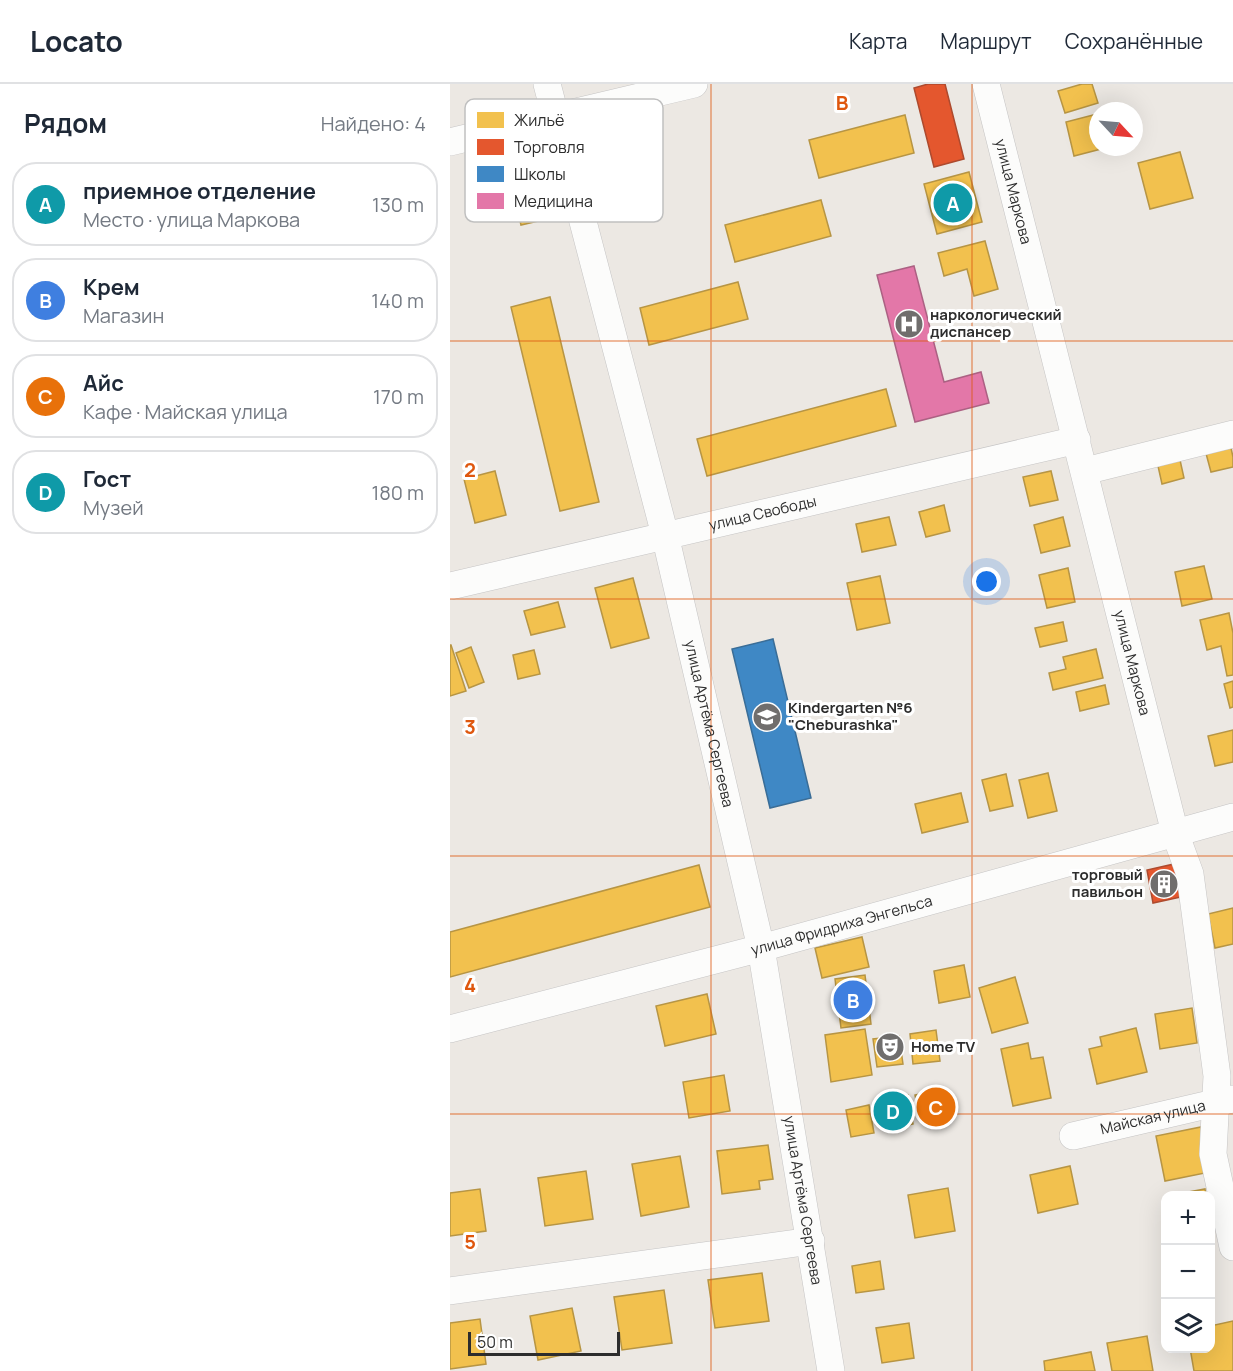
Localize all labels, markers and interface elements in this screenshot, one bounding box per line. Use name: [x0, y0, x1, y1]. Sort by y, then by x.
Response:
text: Locato: [30, 22, 123, 60]
text: Карта: [849, 27, 907, 55]
text: Маршрут: [940, 27, 1032, 55]
text: Сохранённые: [1065, 27, 1203, 55]
text: B: [836, 89, 849, 116]
legend: [465, 99, 663, 222]
north arrow: [1089, 102, 1143, 156]
text: Рядом: [24, 105, 107, 141]
text: Жильё: [514, 109, 564, 131]
text: Найдено: 4: [321, 110, 426, 137]
text: Торговля: [514, 136, 585, 158]
street label: улица Маркова: [990, 137, 1037, 246]
text: Школы: [514, 163, 566, 185]
text: приемное отделение: [83, 176, 316, 206]
pin: A: [934, 180, 972, 226]
text: Медицина: [514, 190, 593, 212]
text: A: [39, 191, 52, 218]
text: 130 m: [372, 191, 424, 218]
text: Место · улица Маркова: [83, 206, 300, 233]
text: Крем: [83, 272, 140, 302]
text: B: [39, 287, 52, 314]
text: 140 m: [371, 287, 424, 314]
text: Магазин: [83, 302, 164, 329]
place label: наркологический диспансер: [930, 304, 1062, 342]
hospital icon: наркологический диспансер: [893, 308, 925, 340]
text: Айс: [83, 368, 124, 398]
text: C: [38, 383, 53, 410]
text: 170 m: [373, 383, 424, 410]
text: Кафе · Майская улица: [83, 398, 288, 425]
text: 2: [464, 456, 476, 483]
text: Гост: [83, 464, 131, 494]
text: D: [38, 479, 53, 506]
text: 180 m: [371, 479, 424, 506]
street label: улица Свободы: [707, 490, 818, 535]
text: Музей: [83, 494, 144, 521]
your location: [972, 567, 1001, 596]
street label: улица Маркова: [1109, 608, 1156, 718]
street label: улица Артёма Сергеева: [680, 638, 739, 809]
place label: Kindergarten №6 "Cheburashka": [788, 697, 913, 735]
school or university icon: Kindergarten №6 "Cheburashka": [751, 701, 783, 733]
text: 3: [464, 713, 476, 740]
place label: торговый павильон: [1072, 864, 1143, 902]
building icon: торговый павильон: [1148, 868, 1180, 900]
street label: улица Фридриха Энгельса: [748, 890, 935, 960]
text: 4: [464, 971, 476, 998]
pin: B: [834, 978, 872, 1022]
theatre icon: Home TV: [874, 1031, 906, 1063]
place label: Home TV: [911, 1036, 976, 1057]
pin: C: [916, 1084, 956, 1130]
pin: D: [874, 1088, 912, 1134]
street label: Майская улица: [1098, 1095, 1207, 1139]
street label: улица Артёма Сергеева: [779, 1114, 828, 1286]
map controls: [1161, 1191, 1215, 1353]
button: +: [1161, 1191, 1215, 1245]
text: 5: [464, 1228, 476, 1255]
button: −: [1161, 1245, 1215, 1299]
button: layers: [1161, 1299, 1215, 1353]
scale bar: [468, 1329, 620, 1356]
text: 50 m: [477, 1331, 513, 1353]

